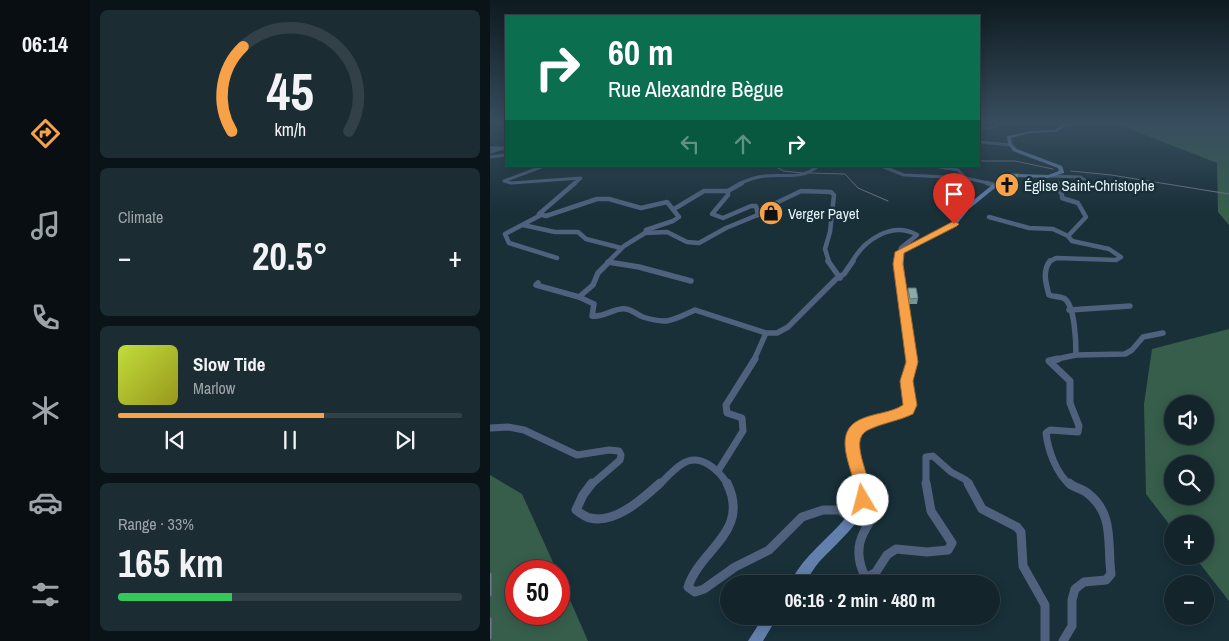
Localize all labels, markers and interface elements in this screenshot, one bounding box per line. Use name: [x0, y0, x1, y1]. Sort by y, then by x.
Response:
text: 06:14: [22, 29, 68, 59]
text: 60 m: [608, 29, 673, 76]
icon: right: [525, 35, 590, 100]
text: 45: [266, 56, 314, 126]
text: Rue Alexandre Bègue: [608, 74, 784, 104]
icon: directions: [28, 116, 63, 151]
text: km/h: [274, 118, 306, 142]
icon: left: [676, 130, 704, 158]
icon: ahead: [729, 130, 757, 158]
icon: right: [782, 130, 810, 158]
church icon: Église Saint-Christophe: [994, 172, 1020, 198]
pin: [933, 173, 975, 224]
place label: Église Saint-Christophe: [1024, 175, 1155, 196]
icon: arrive: [940, 180, 968, 208]
shop icon: Verger Payet: [758, 200, 784, 226]
place label: Verger Payet: [788, 203, 860, 224]
text: Climate: [118, 206, 163, 228]
icon: music: [28, 208, 63, 243]
text: 20.5°: [252, 231, 328, 282]
text: −: [118, 238, 131, 276]
text: +: [449, 238, 462, 276]
icon: phone: [28, 300, 63, 335]
text: Slow Tide: [193, 351, 265, 377]
text: Marlow: [193, 377, 235, 399]
icon: climate: [28, 393, 63, 428]
map controls: [1164, 395, 1214, 625]
button: sound: [1164, 395, 1214, 445]
icon: previous: [161, 426, 189, 454]
icon: pause: [276, 426, 304, 454]
icon: next: [391, 426, 419, 454]
button: search: [1164, 455, 1214, 505]
position arrow: [836, 473, 888, 525]
icon: car: [28, 485, 63, 520]
text: Range · 33%: [118, 513, 194, 535]
button: +: [1164, 515, 1214, 565]
text: 165 km: [118, 538, 224, 589]
speed limit sign: 50: [505, 560, 570, 625]
button: −: [1164, 575, 1214, 625]
icon: filters: [28, 577, 63, 612]
text: 06:16 · 2 min · 480 m: [785, 587, 935, 613]

